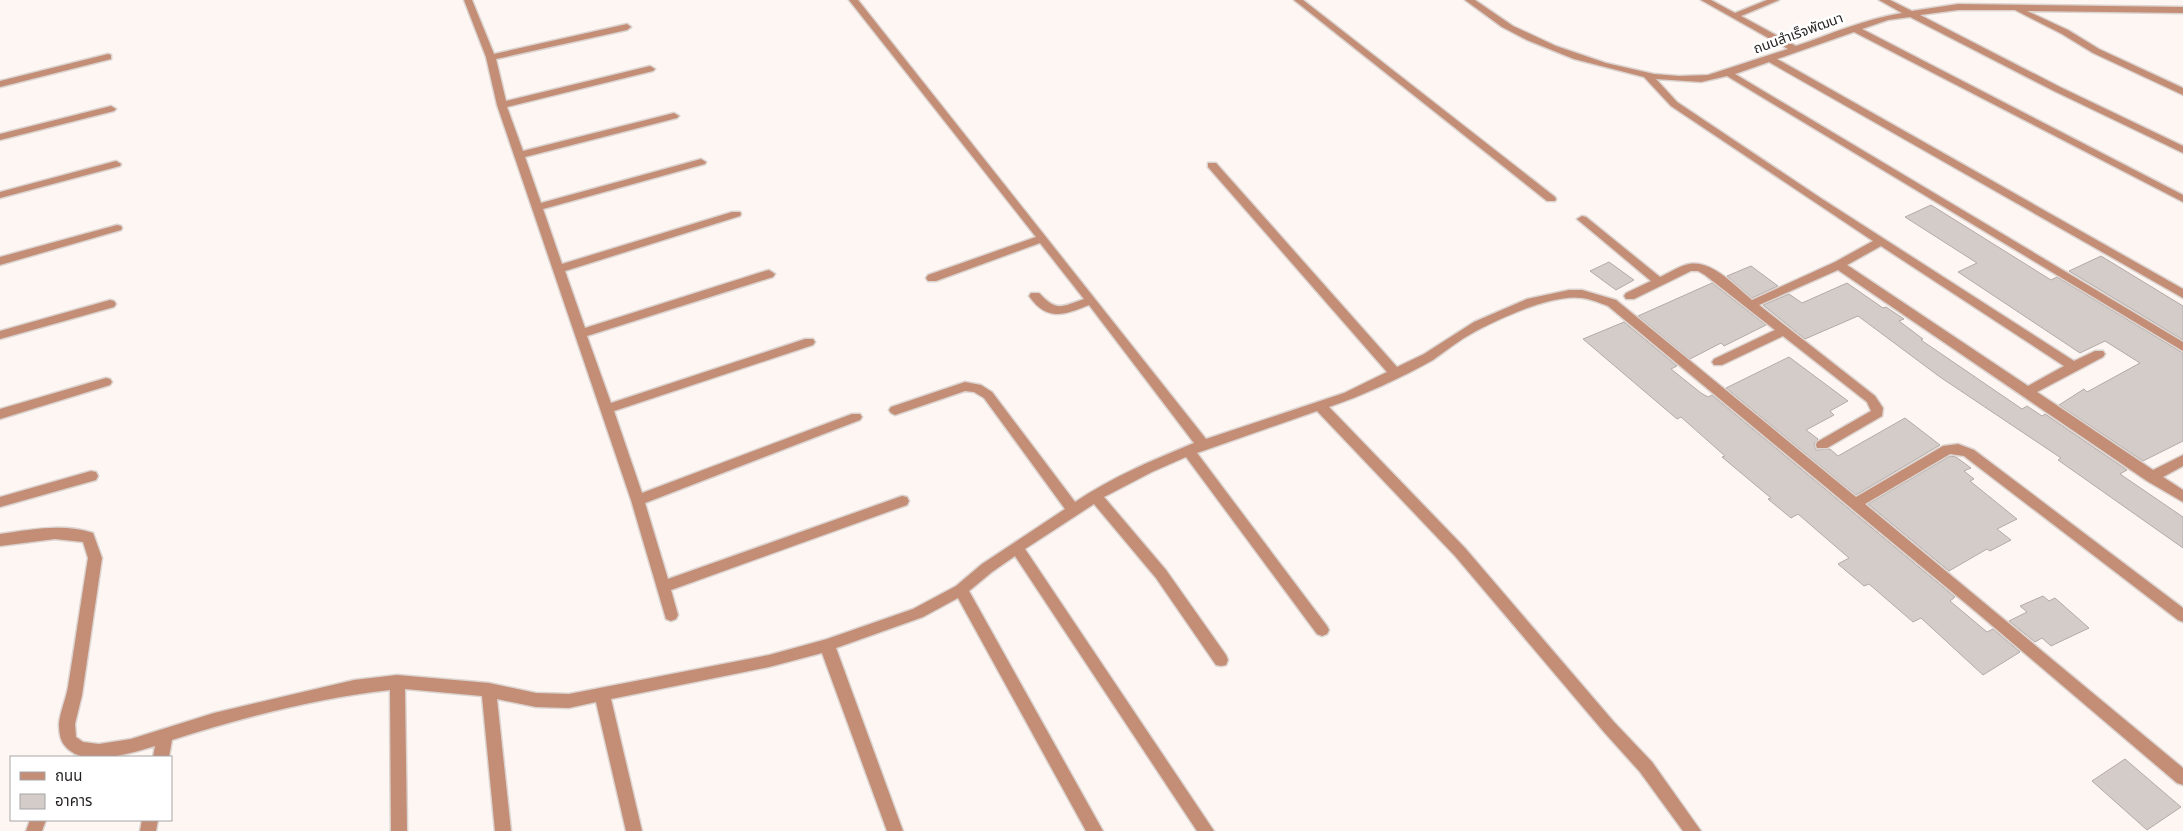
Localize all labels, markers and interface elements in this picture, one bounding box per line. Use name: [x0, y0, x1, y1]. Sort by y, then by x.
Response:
street label: ถนนสำเร็จพัฒนา: [1750, 7, 1846, 59]
legend: [10, 756, 172, 821]
text: ถนน: [55, 765, 82, 786]
text: อาคาร: [55, 790, 92, 811]

